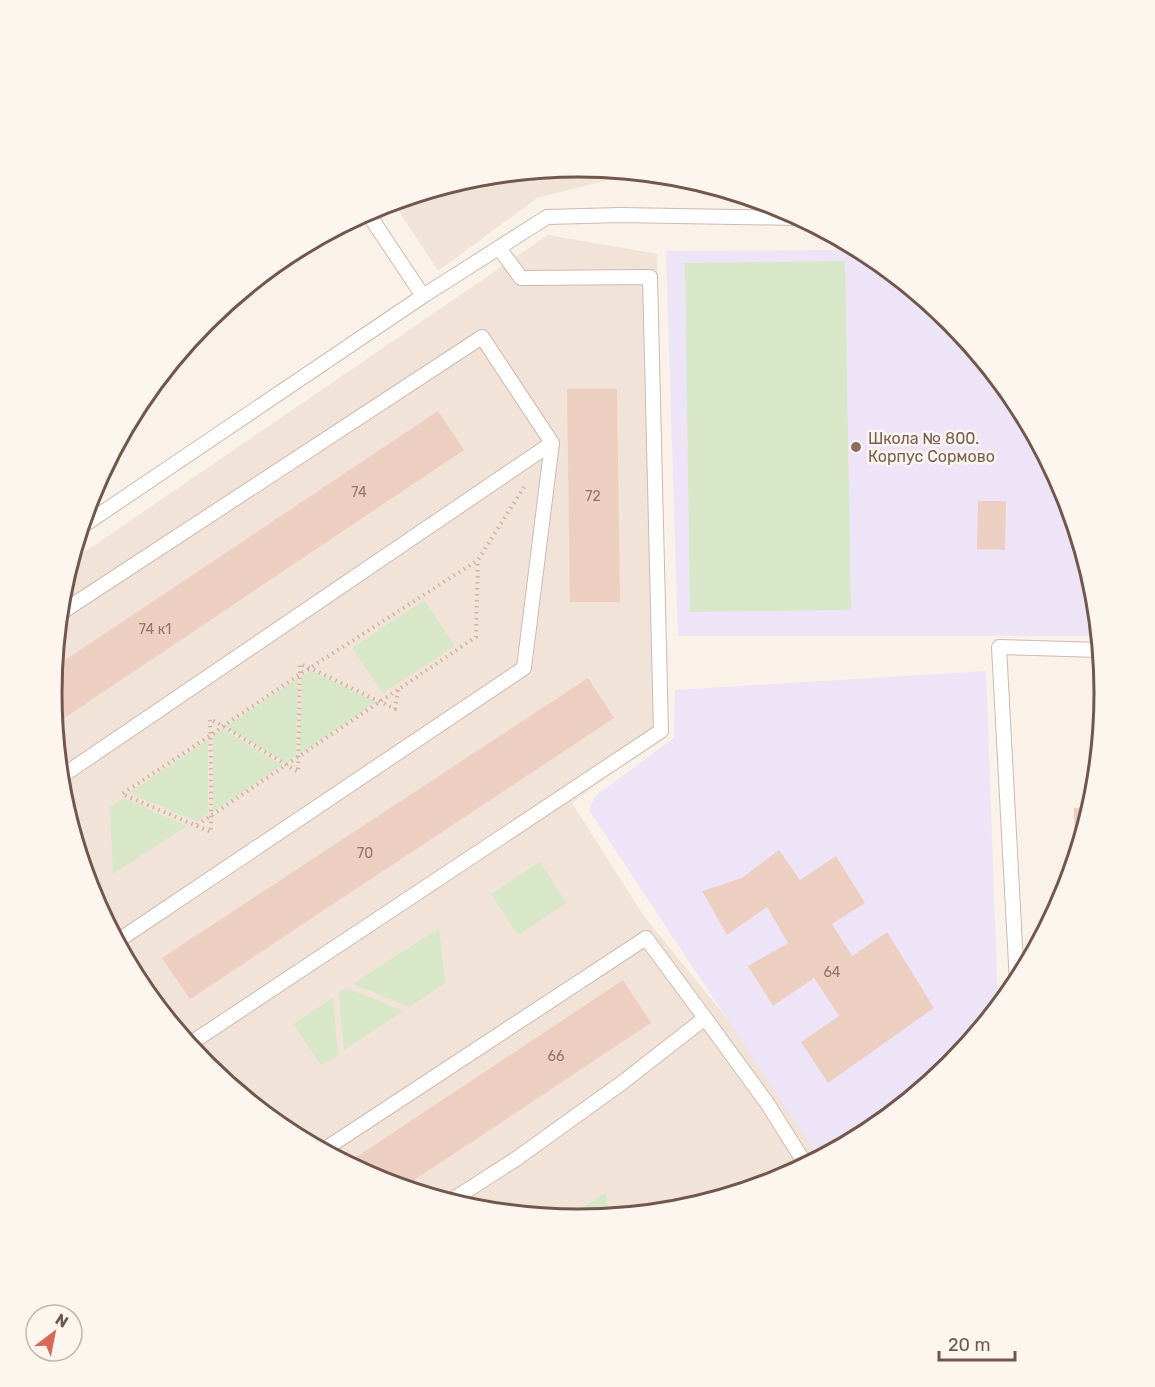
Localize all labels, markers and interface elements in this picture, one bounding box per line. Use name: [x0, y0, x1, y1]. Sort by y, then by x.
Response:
place label: Школа № 800. Корпус Сормово: [868, 429, 995, 466]
marker: Школа № 800. Корпус Сормово: [849, 440, 863, 454]
house number: 74: [351, 484, 367, 501]
house number: 72: [585, 488, 601, 505]
house number: 74 к1: [139, 621, 171, 638]
house number: 70: [357, 845, 373, 862]
house number: 64: [823, 964, 841, 981]
house number: 66: [548, 1048, 564, 1065]
north arrow: [24, 1303, 84, 1363]
text: N: [52, 1310, 72, 1332]
scale bar: [939, 1324, 1016, 1362]
text: 20 m: [948, 1334, 990, 1356]

